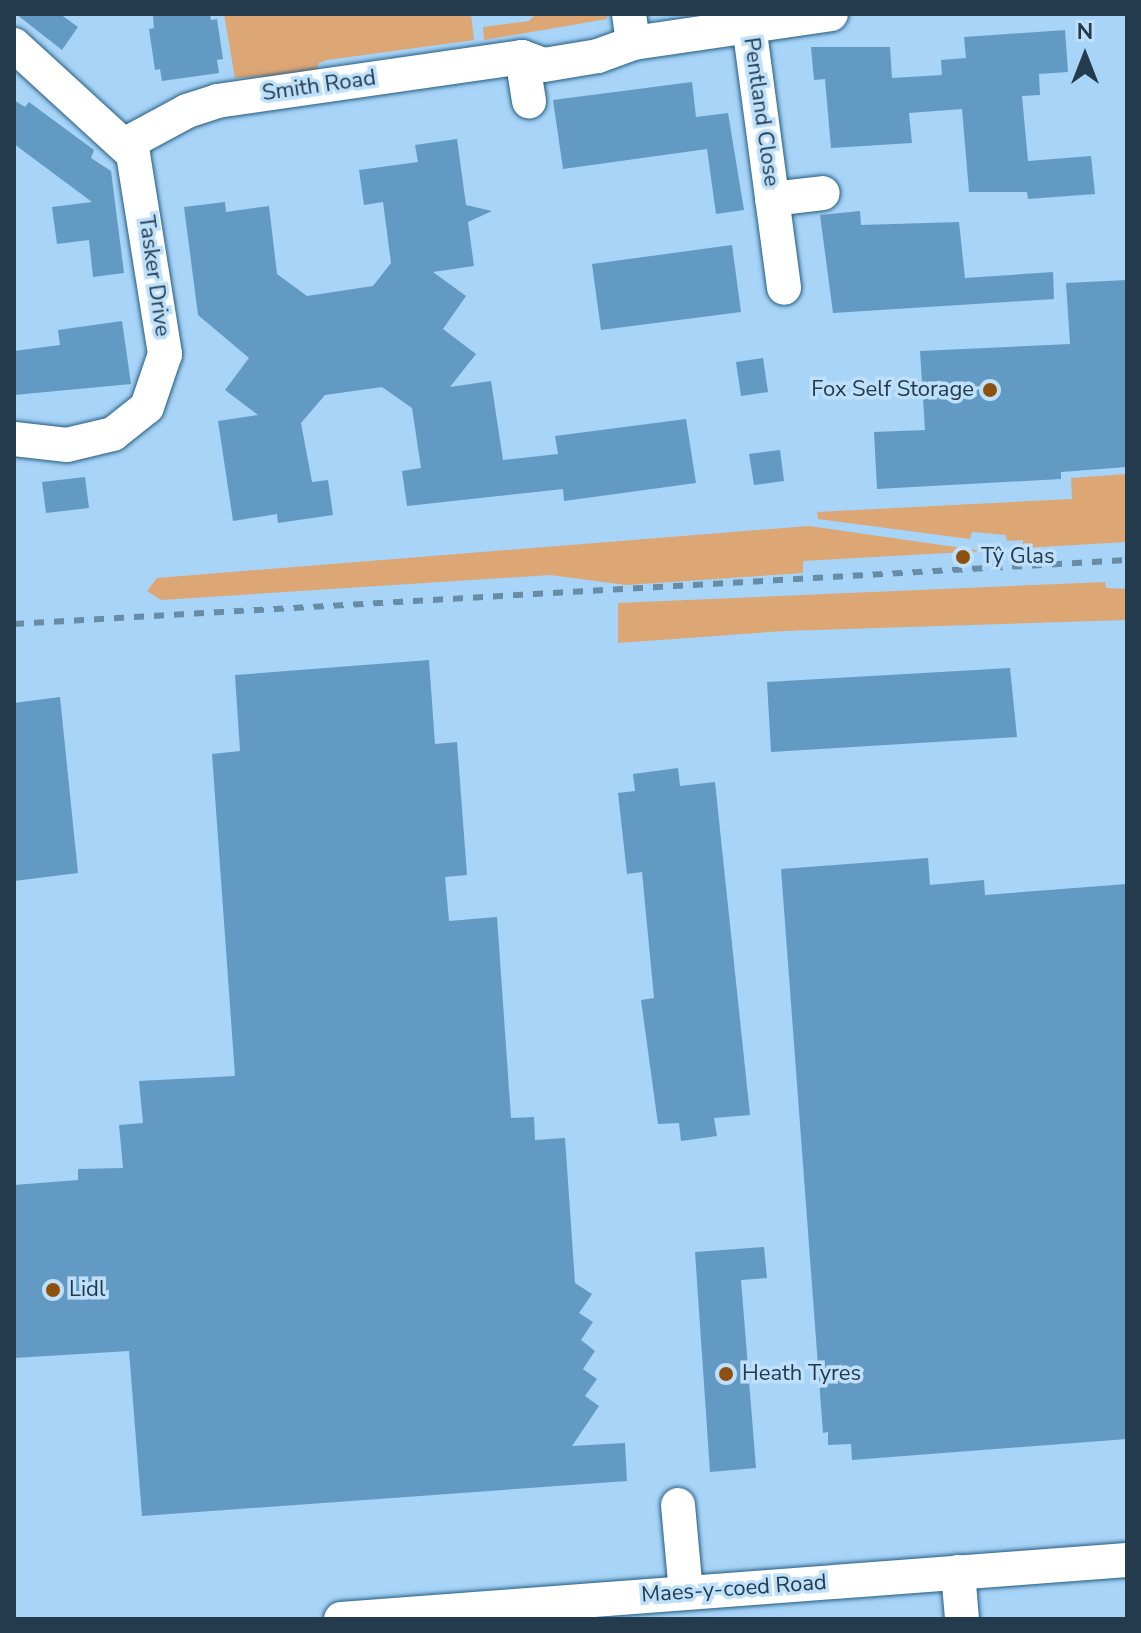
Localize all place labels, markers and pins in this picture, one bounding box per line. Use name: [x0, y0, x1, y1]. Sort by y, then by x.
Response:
place label: Fox Self Storage: [811, 377, 974, 403]
marker: Fox Self Storage: [981, 381, 999, 399]
place label: Tŷ Glas: [981, 544, 1055, 570]
marker: Tŷ Glas: [952, 546, 974, 568]
place label: Lidl: [69, 1277, 105, 1303]
marker: Lidl: [44, 1281, 62, 1299]
place label: Heath Tyres: [742, 1361, 861, 1387]
marker: Heath Tyres: [717, 1365, 735, 1383]

